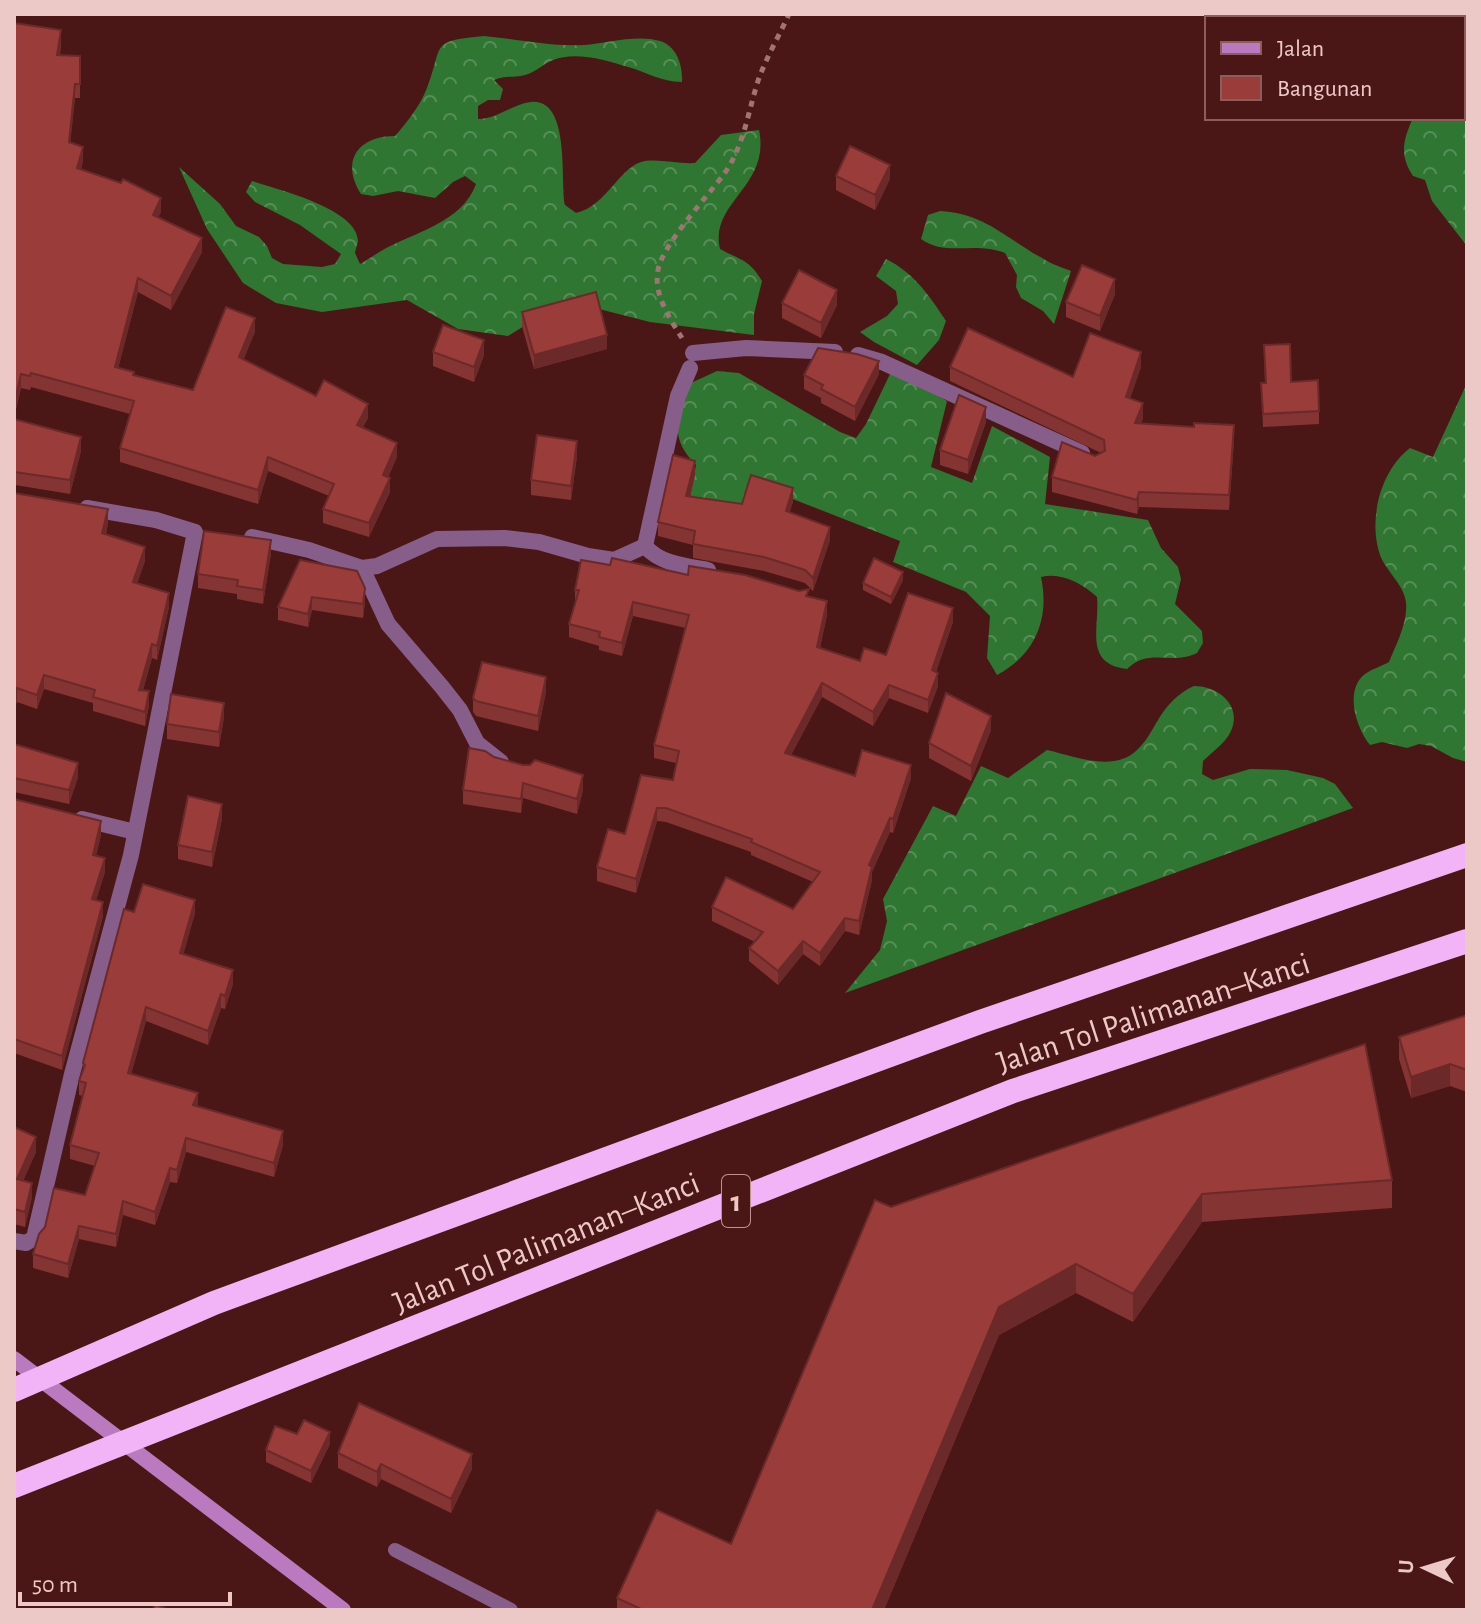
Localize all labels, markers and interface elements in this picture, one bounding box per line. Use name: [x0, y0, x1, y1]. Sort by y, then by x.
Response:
legend: [1205, 16, 1465, 120]
text: Jalan: [1277, 37, 1324, 61]
text: Bangunan: [1277, 77, 1372, 101]
street label: Jalan Tol Palimanan–Kanci: [993, 947, 1314, 1079]
street label: Jalan Tol Palimanan–Kanci: [389, 1167, 704, 1319]
road number: 1: [722, 1175, 750, 1227]
north arrow: [1385, 1528, 1465, 1608]
scale bar: [20, 1556, 230, 1606]
text: U: [1395, 1559, 1418, 1574]
text: 50 m: [32, 1573, 78, 1597]

